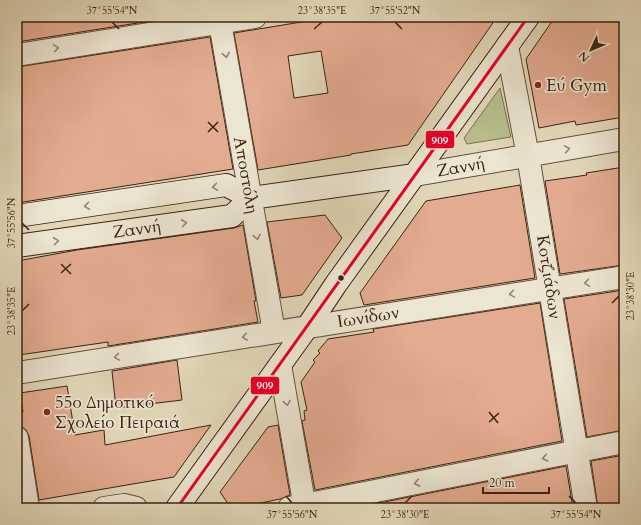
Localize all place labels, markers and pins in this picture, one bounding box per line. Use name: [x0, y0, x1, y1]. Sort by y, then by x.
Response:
place label: Εύ Gym: [546, 74, 607, 97]
marker: Εύ Gym: [533, 80, 543, 90]
unlabelled marker: [336, 273, 346, 283]
place label: 55ο Δημοτικό Σχολείο Πειραιά: [55, 391, 180, 434]
marker: 55ο Δημοτικό Σχολείο Πειραιά: [42, 407, 52, 417]

